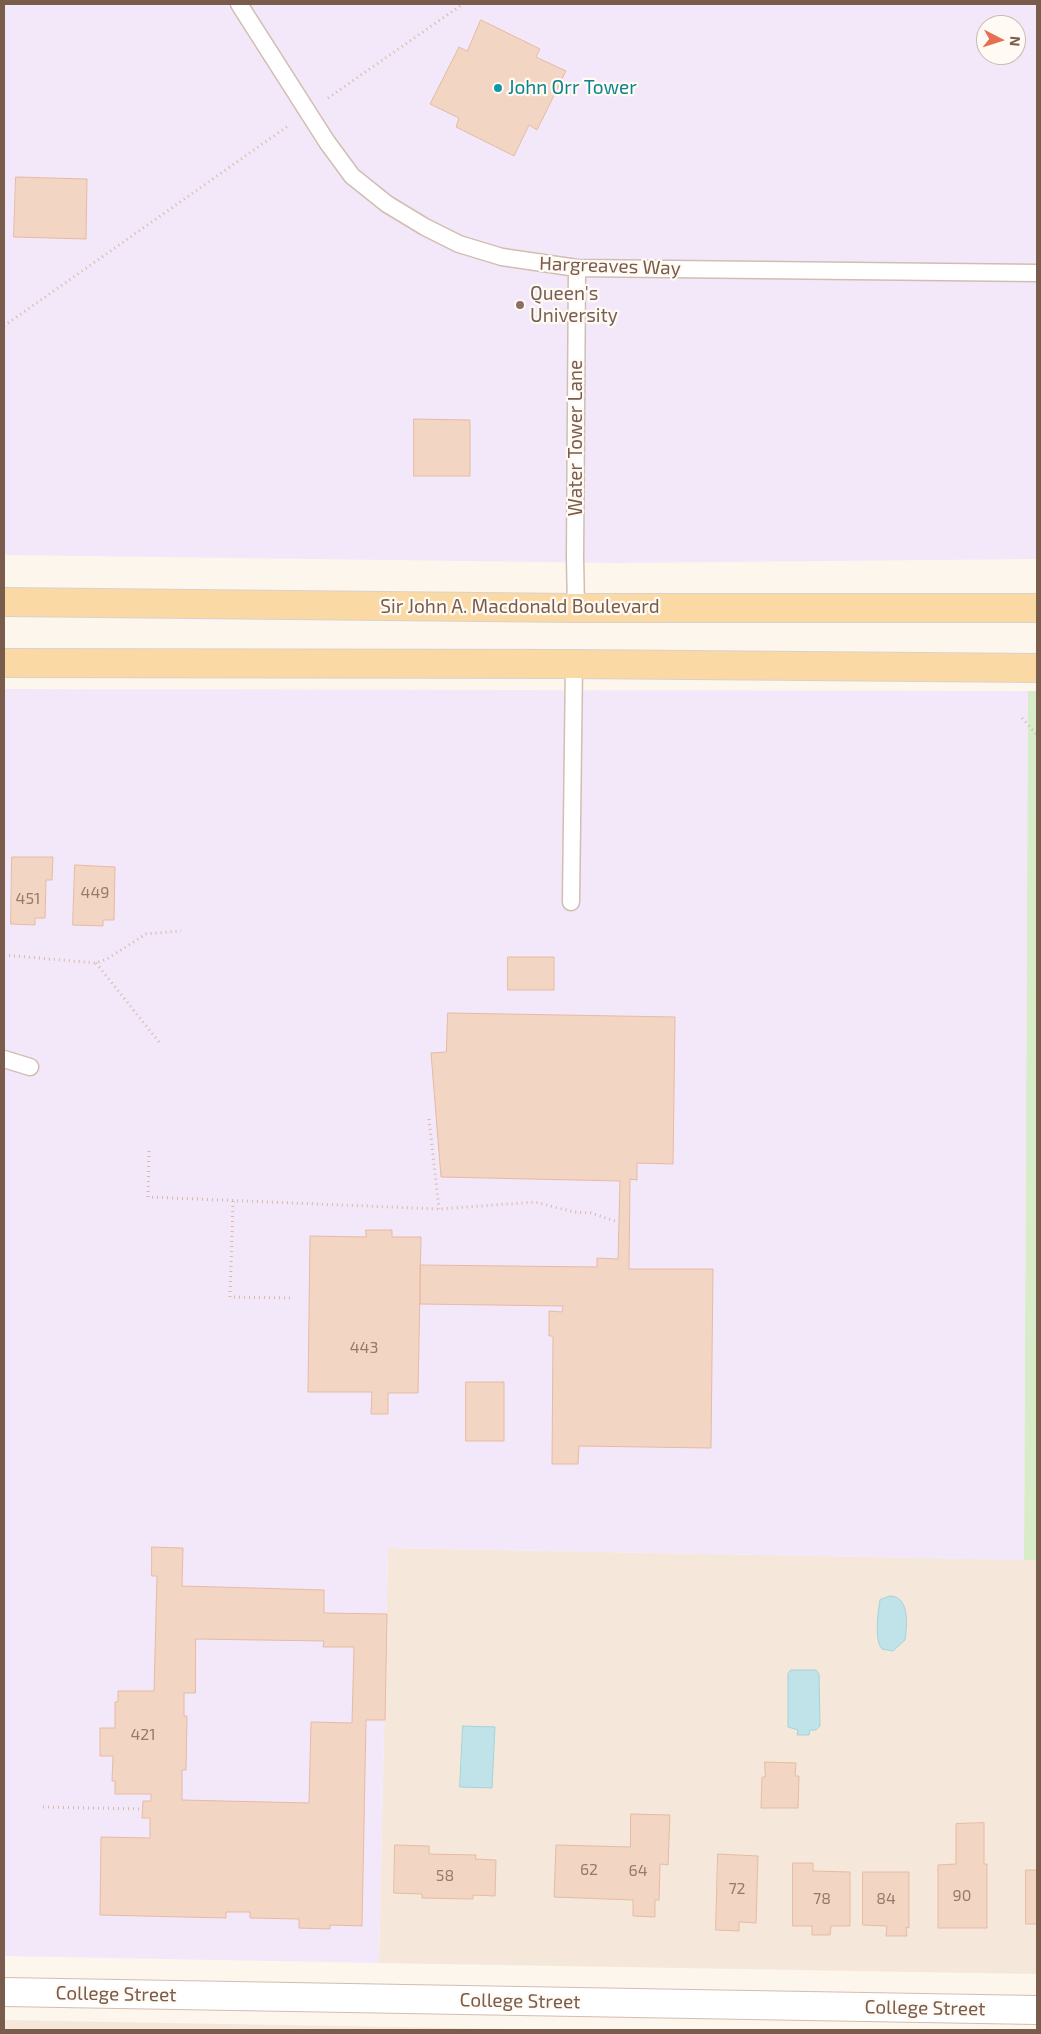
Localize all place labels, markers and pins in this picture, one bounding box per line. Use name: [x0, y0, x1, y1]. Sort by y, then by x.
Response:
place label: John Orr Tower: [508, 77, 637, 99]
marker: John Orr Tower: [492, 82, 504, 94]
place label: Queen's University: [530, 283, 618, 327]
marker: Queen's University: [514, 299, 526, 311]

